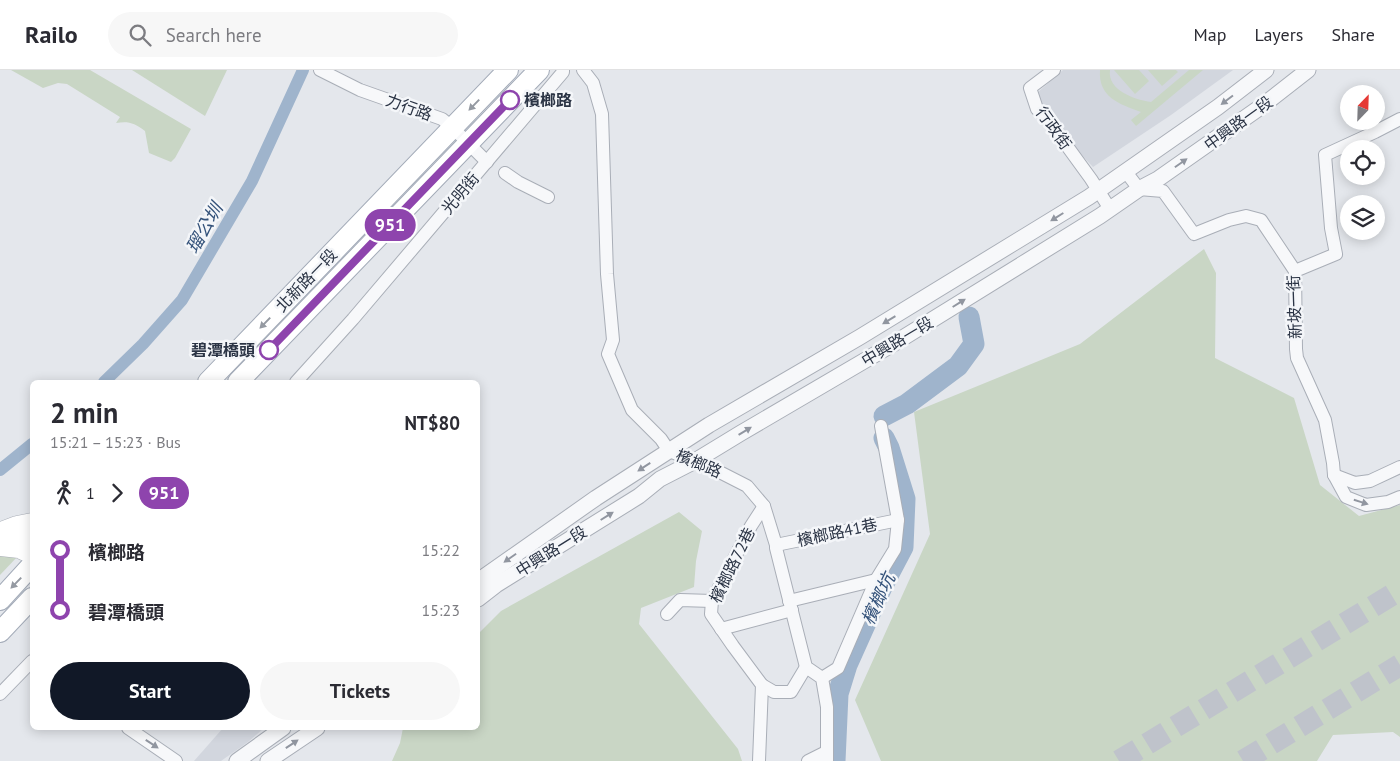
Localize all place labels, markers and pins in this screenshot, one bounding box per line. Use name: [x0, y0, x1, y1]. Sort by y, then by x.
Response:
marker: 檳榔路: [500, 90, 520, 110]
place label: 檳榔路: [524, 90, 572, 110]
place label: 碧潭橋頭: [191, 340, 255, 360]
marker: 碧潭橋頭: [259, 340, 279, 360]

